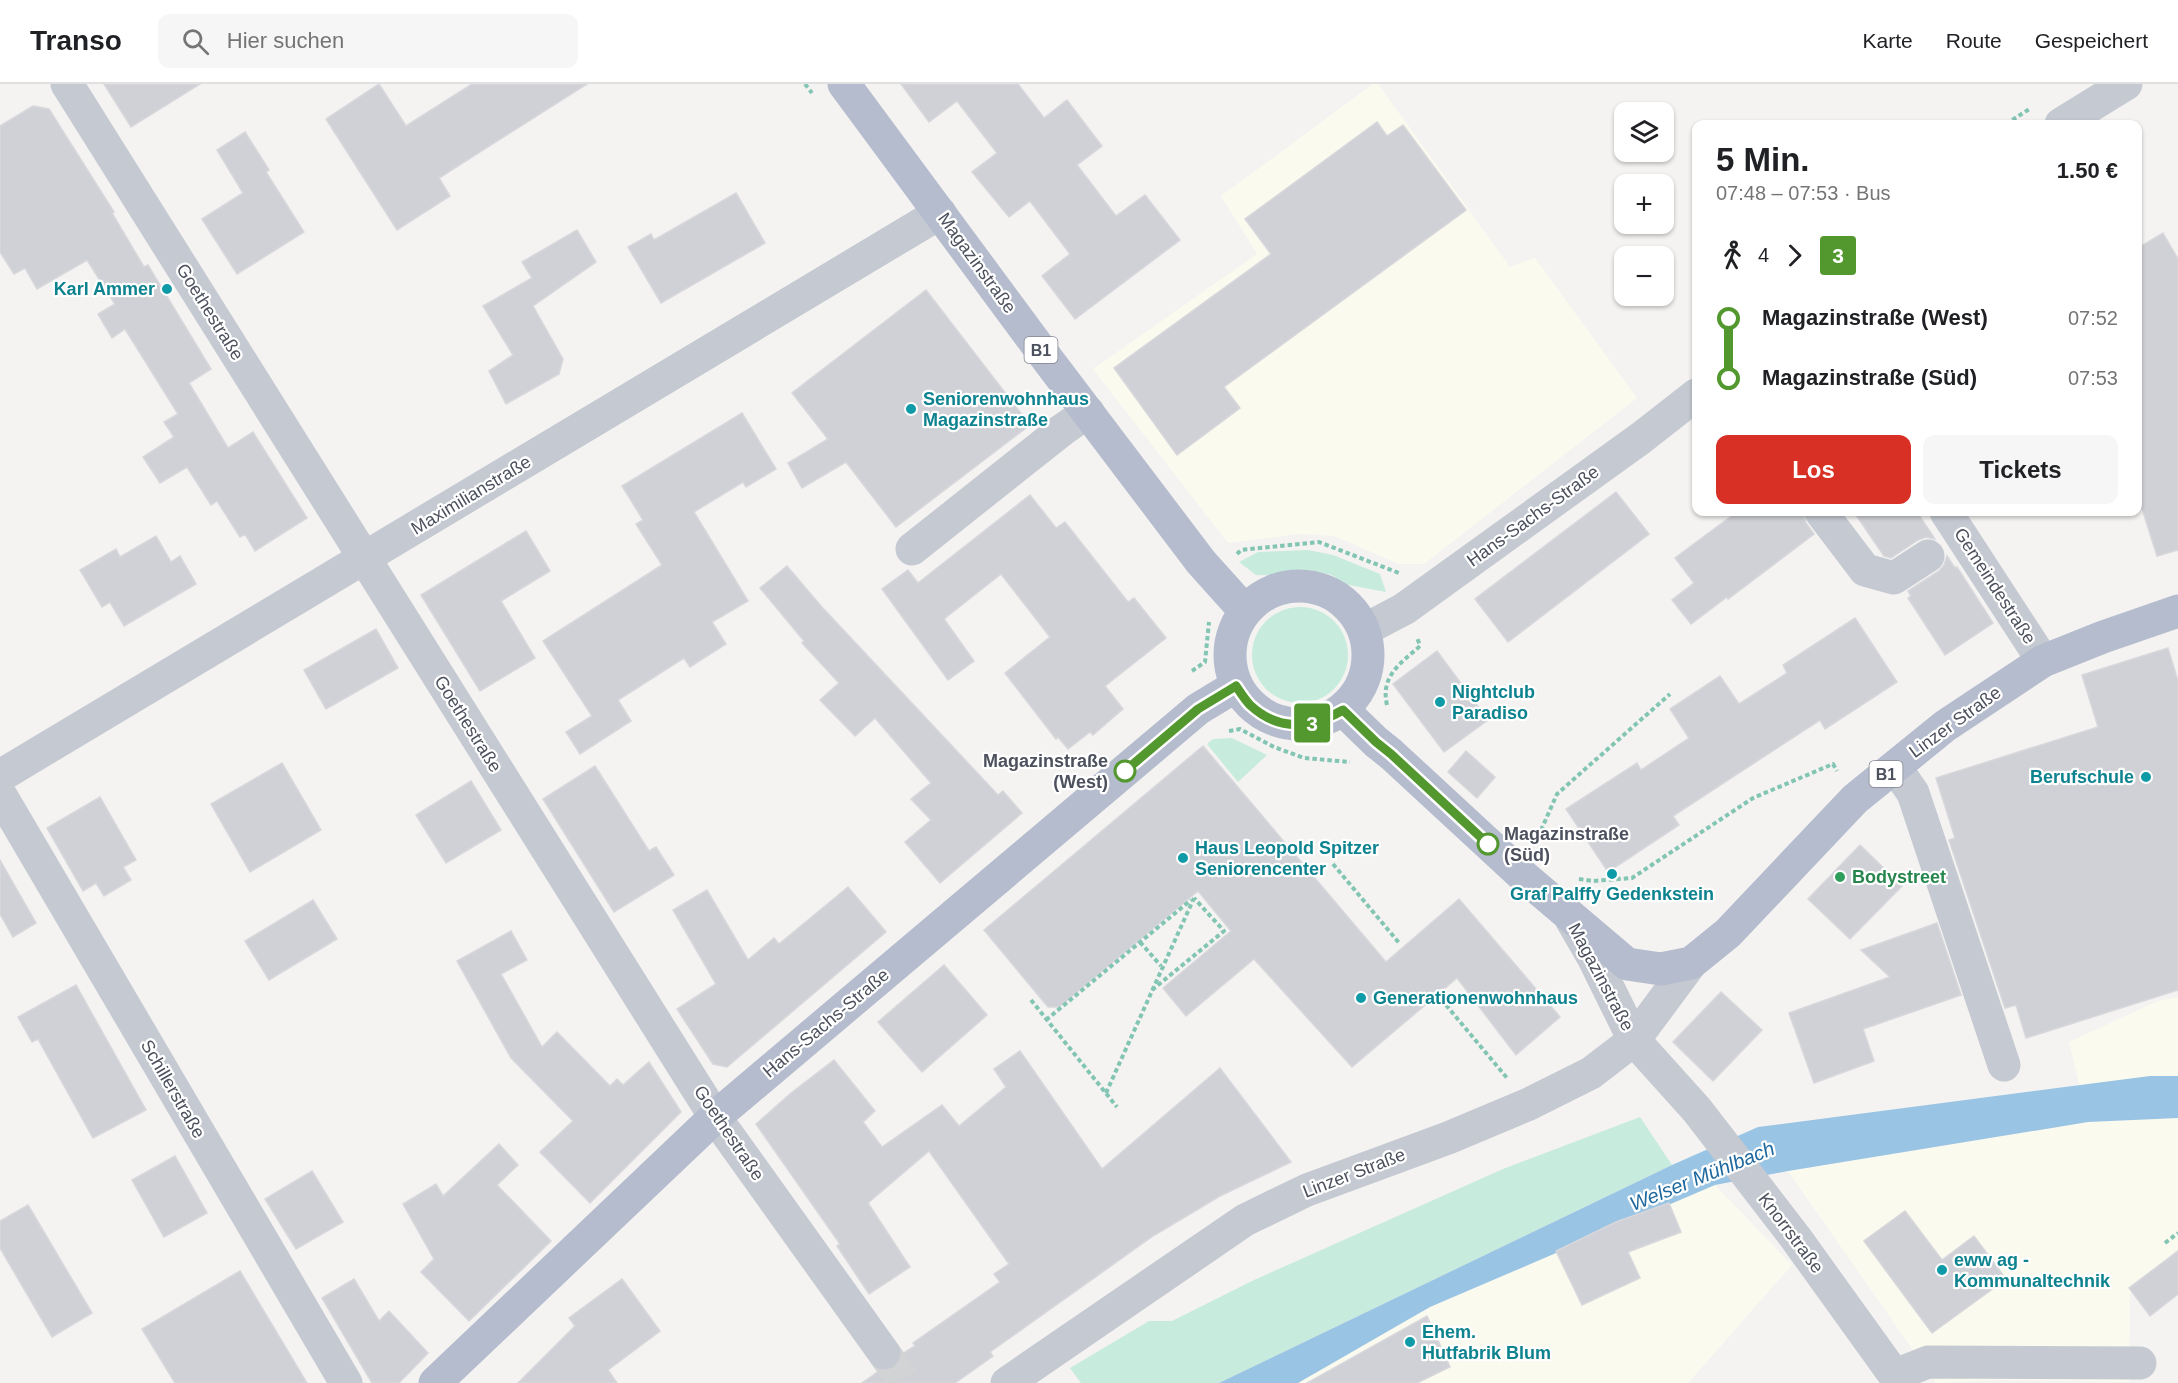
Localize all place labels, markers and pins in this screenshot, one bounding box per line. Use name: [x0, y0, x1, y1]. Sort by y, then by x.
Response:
place label: Karl Ammer: [54, 279, 155, 299]
marker: Karl Ammer: [160, 282, 174, 296]
place label: Seniorenwohnhaus Magazinstraße: [923, 389, 1089, 430]
marker: Seniorenwohnhaus Magazinstraße: [904, 402, 918, 416]
place label: Nightclub Paradiso: [1452, 682, 1535, 723]
marker: Nightclub Paradiso: [1433, 695, 1447, 709]
place label: Magazinstraße (West): [983, 751, 1108, 792]
marker: Magazinstraße (West): [1114, 760, 1136, 782]
place label: Berufschule: [2030, 767, 2134, 787]
marker: Berufschule: [2139, 770, 2153, 784]
place label: Magazinstraße (Süd): [1504, 824, 1629, 865]
marker: Magazinstraße (Süd): [1477, 833, 1499, 855]
place label: Haus Leopold Spitzer Seniorencenter: [1195, 838, 1379, 879]
marker: Haus Leopold Spitzer Seniorencenter: [1176, 851, 1190, 865]
marker: Graf Palffy Gedenkstein: [1605, 867, 1619, 881]
place label: Bodystreet: [1852, 867, 1946, 887]
marker: Bodystreet: [1833, 870, 1847, 884]
place label: Graf Palffy Gedenkstein: [1510, 884, 1714, 904]
place label: Generationenwohnhaus: [1373, 988, 1578, 1008]
marker: Generationenwohnhaus: [1354, 991, 1368, 1005]
place label: eww ag - Kommunaltechnik: [1954, 1250, 2111, 1291]
marker: eww ag - Kommunaltechnik: [1935, 1263, 1949, 1277]
place label: Ehem. Hutfabrik Blum: [1422, 1322, 1551, 1363]
marker: Ehem. Hutfabrik Blum: [1403, 1335, 1417, 1349]

